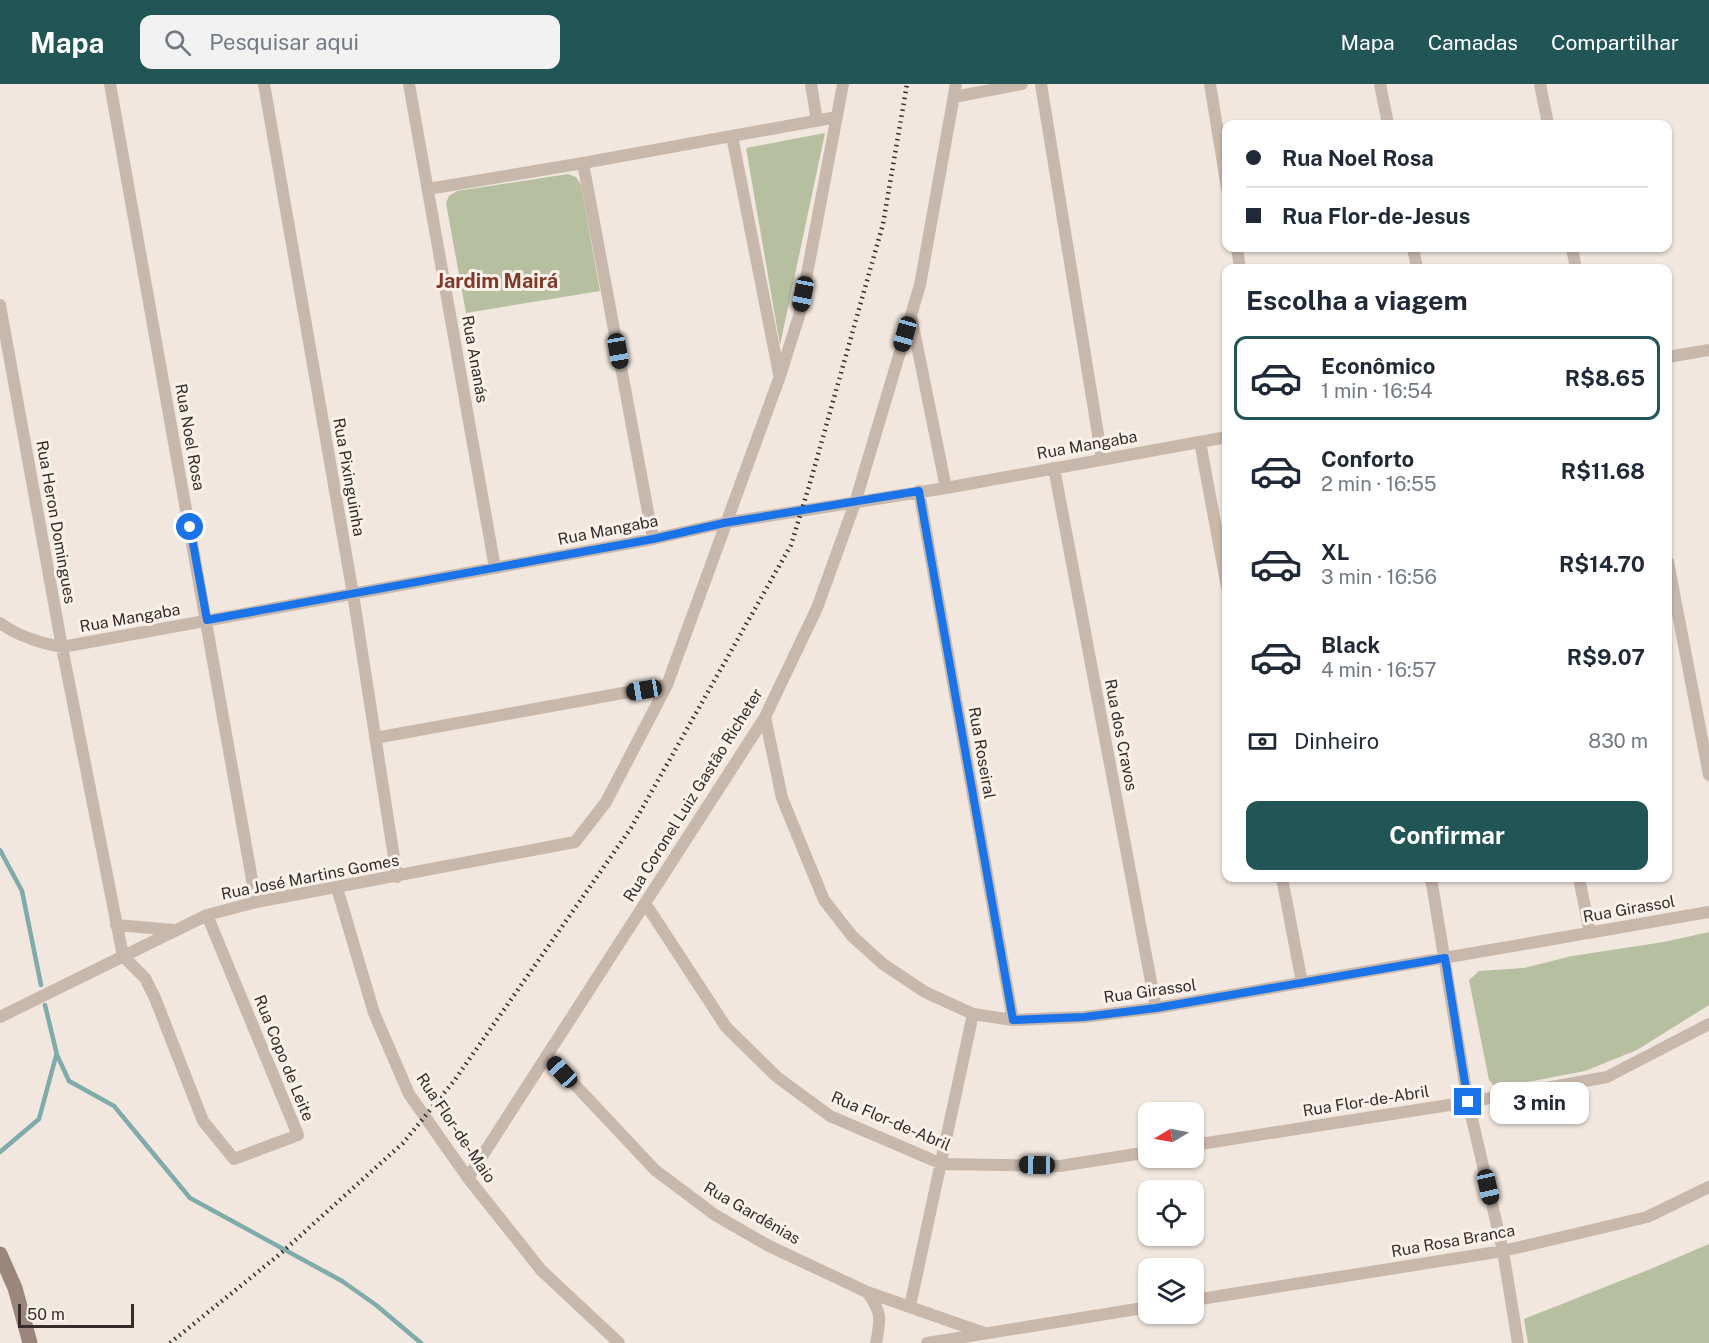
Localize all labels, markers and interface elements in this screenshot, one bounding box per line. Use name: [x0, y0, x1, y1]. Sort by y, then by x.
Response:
search box: [140, 15, 560, 69]
text: Mapa: [30, 26, 104, 59]
icon: search: [161, 26, 194, 59]
text: Pesquisar aqui: [209, 29, 359, 55]
text: Mapa: [1341, 30, 1395, 55]
text: Camadas: [1428, 30, 1518, 55]
text: Compartilhar: [1551, 30, 1679, 55]
text: Rua Noel Rosa: [1282, 145, 1434, 171]
text: Rua Flor-de-Jesus: [1282, 203, 1470, 229]
district label: Jardim Mairá: [436, 269, 558, 293]
car: [791, 275, 815, 313]
text: Escolha a viagem: [1246, 284, 1468, 316]
street label: Rua Ananás: [458, 314, 492, 404]
car: [891, 314, 919, 354]
car: [606, 332, 630, 370]
icon: car: [1249, 351, 1303, 405]
text: Econômico: [1321, 353, 1436, 379]
text: R$8.65: [1565, 365, 1645, 391]
text: 1 min · 16:54: [1321, 379, 1433, 403]
street label: Rua Noel Rosa: [171, 382, 209, 492]
street label: Rua Pixinguinha: [329, 416, 369, 538]
street label: Rua Mangaba: [1035, 427, 1139, 463]
street label: Rua Heron Domingues: [32, 439, 80, 605]
icon: car: [1249, 444, 1303, 498]
text: Conforto: [1321, 446, 1414, 472]
text: R$11.68: [1561, 458, 1645, 484]
text: 2 min · 16:55: [1321, 472, 1437, 496]
street label: Rua Mangaba: [556, 511, 660, 549]
route start: [176, 513, 203, 540]
icon: car: [1249, 537, 1303, 591]
text: XL: [1321, 539, 1349, 565]
text: R$14.70: [1559, 551, 1645, 577]
text: 3 min · 16:56: [1321, 565, 1437, 589]
street label: Rua Mangaba: [78, 600, 182, 636]
icon: car: [1249, 630, 1303, 684]
text: Black: [1321, 632, 1380, 658]
text: R$9.07: [1567, 644, 1645, 670]
text: 4 min · 16:57: [1321, 658, 1436, 682]
street label: Rua dos Cravos: [1101, 677, 1141, 793]
car: [625, 678, 663, 702]
street label: Rua Coronel Luiz Gastão Richeter: [619, 685, 767, 905]
street label: Rua Roseiral: [965, 705, 999, 801]
icon: cash: [1246, 725, 1279, 758]
text: Dinheiro: [1294, 728, 1379, 754]
text: 830 m: [1588, 729, 1648, 753]
button: Confirmar: [1246, 801, 1648, 870]
street label: Rua José Martins Gomes: [219, 850, 401, 904]
street label: Rua Girassol: [1581, 892, 1677, 926]
street label: Rua Girassol: [1102, 975, 1198, 1007]
street label: Rua Copo de Leite: [250, 992, 318, 1124]
car: [543, 1053, 581, 1091]
street label: Rua Flor-de-Maio: [412, 1070, 500, 1186]
callout: 3 min: [1489, 1081, 1588, 1123]
street label: Rua Flor-de-Abril: [1301, 1082, 1431, 1120]
street label: Rua Flor-de-Abril: [828, 1087, 954, 1155]
route end: [1454, 1088, 1481, 1115]
text: 3 min: [1513, 1091, 1566, 1115]
north arrow: [1138, 1102, 1204, 1168]
map controls: [1138, 1102, 1204, 1324]
car: [1019, 1156, 1055, 1174]
car: [1475, 1167, 1501, 1207]
street label: Rua Gardênias: [700, 1178, 804, 1248]
button: locate: [1138, 1180, 1204, 1246]
street label: Rua Rosa Branca: [1390, 1221, 1516, 1261]
button: layers: [1138, 1258, 1204, 1324]
scale bar: [18, 1301, 134, 1328]
text: 50 m: [27, 1305, 65, 1324]

